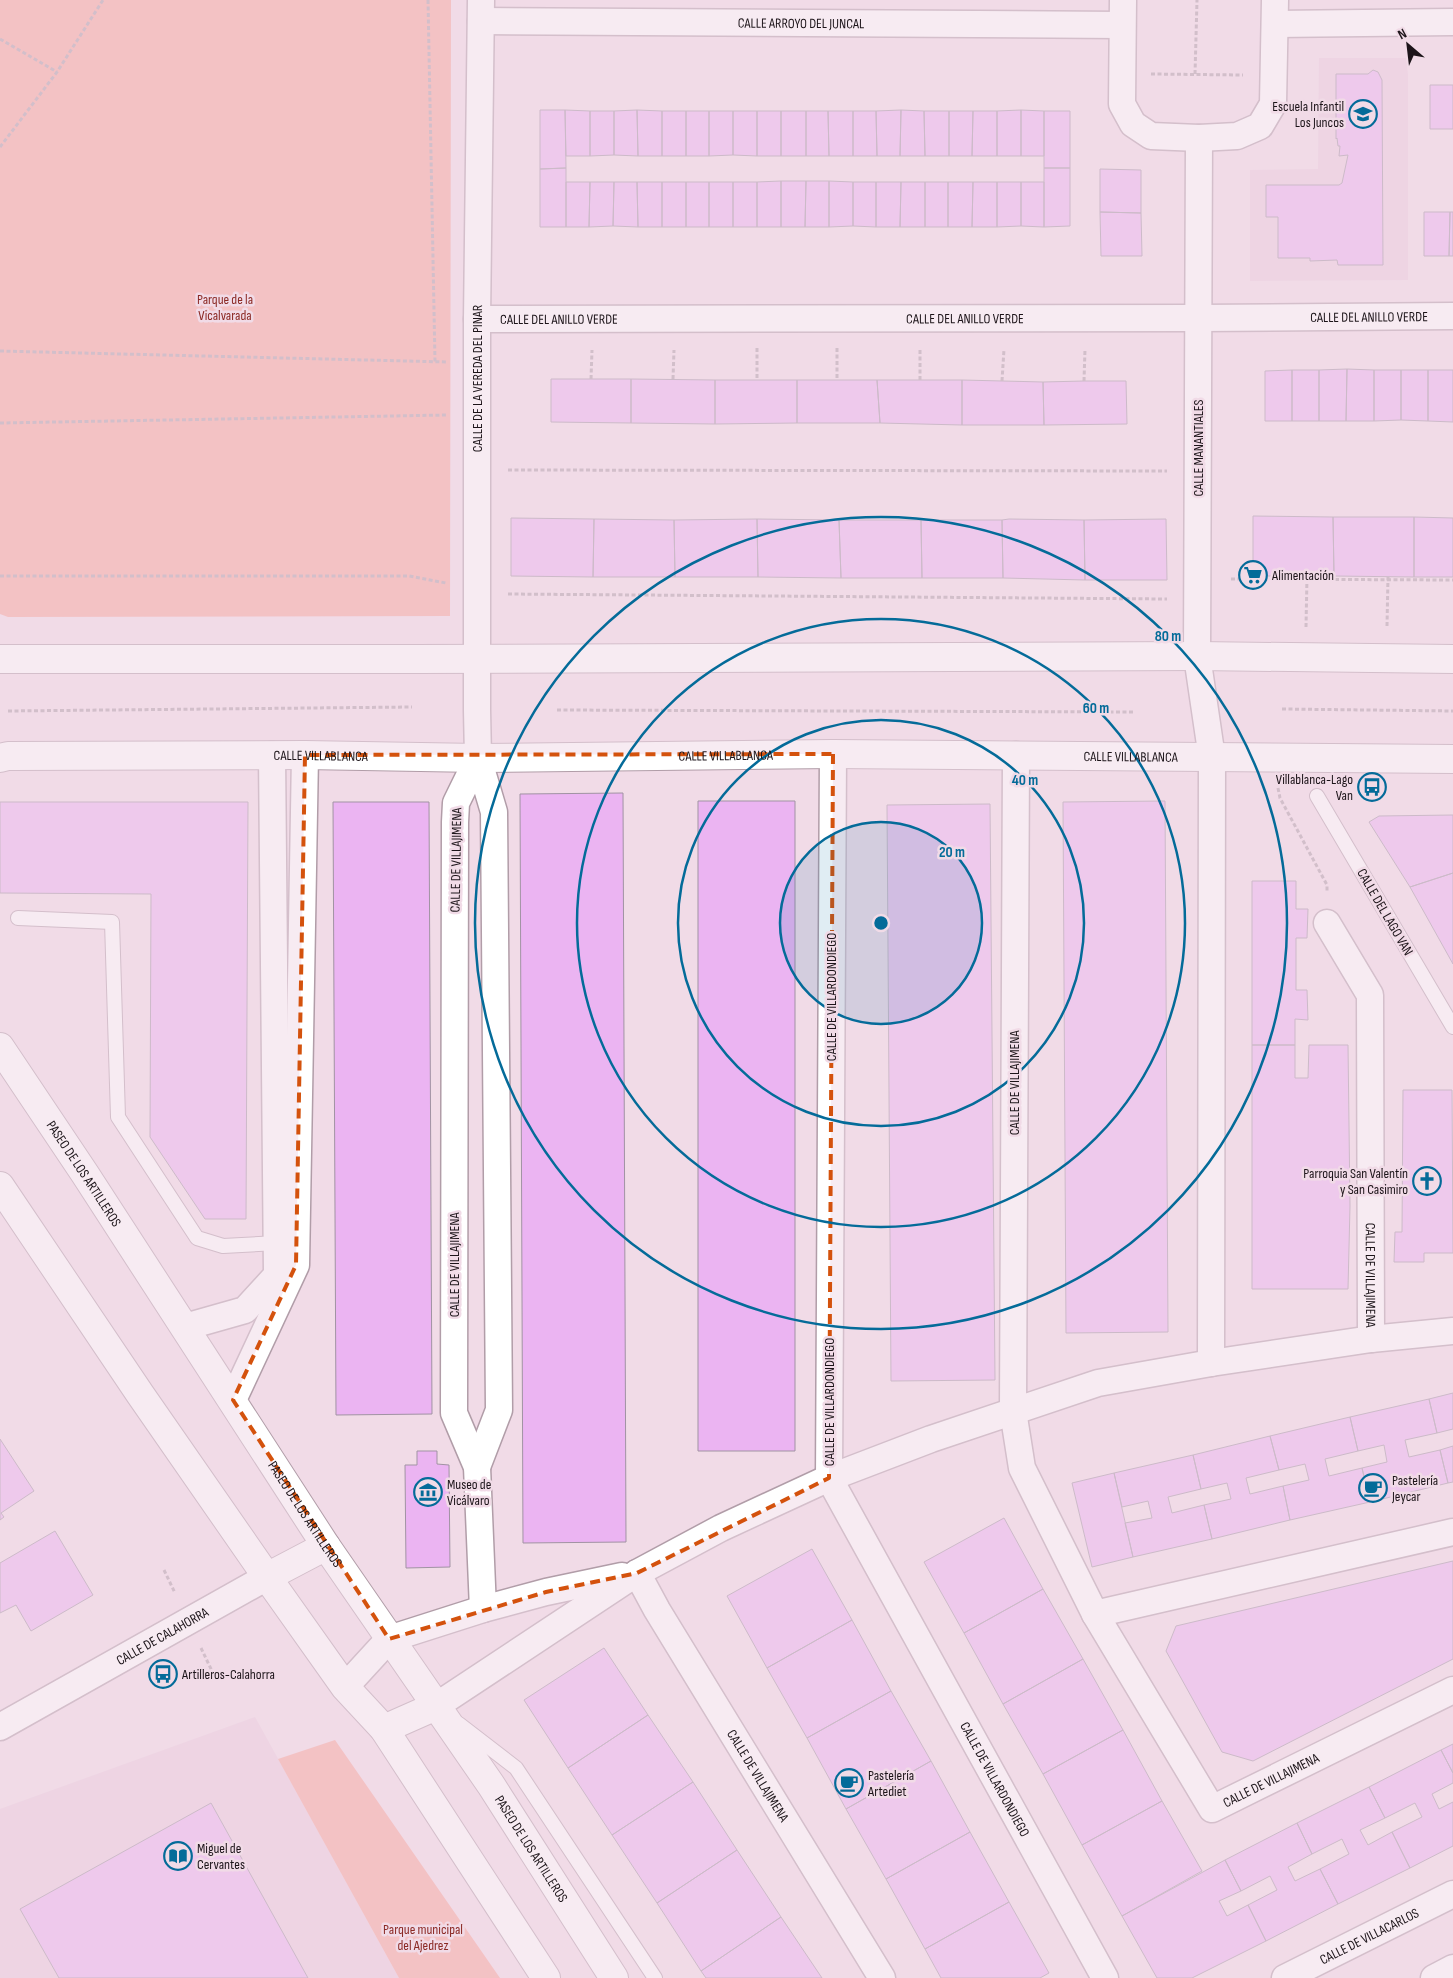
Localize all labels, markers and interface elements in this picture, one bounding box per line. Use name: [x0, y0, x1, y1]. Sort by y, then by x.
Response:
street label: CALLE ARROYO DEL JUNCAL: [738, 14, 864, 32]
north arrow: [1383, 20, 1433, 70]
text: N: [1395, 25, 1409, 43]
place label: Escuela Infantil Los Juncos: [1272, 98, 1344, 131]
school or university icon: Escuela Infantil Los Juncos: [1348, 99, 1378, 129]
park label: Parque de la Vicalvarada: [197, 291, 253, 324]
street label: CALLE DE LA VEREDA DEL PINAR: [469, 304, 486, 452]
street label: CALLE DEL ANILLO VERDE: [1310, 308, 1428, 326]
street label: CALLE DEL ANILLO VERDE: [500, 310, 618, 327]
street label: CALLE DEL ANILLO VERDE: [906, 310, 1024, 327]
street label: CALLE MANANTIALES: [1190, 399, 1207, 497]
supermarket icon: Alimentación: [1238, 560, 1268, 590]
place label: Alimentación: [1271, 567, 1334, 584]
text: 80 m: [1155, 627, 1181, 646]
text: 60 m: [1083, 699, 1109, 718]
street label: CALLE VILLABLANCA: [274, 746, 369, 765]
street label: CALLE VILLABLANCA: [678, 746, 774, 764]
street label: CALLE VILLABLANCA: [1083, 748, 1179, 765]
text: 40 m: [1012, 771, 1038, 790]
place label: Villablanca-Lago Van: [1276, 771, 1353, 804]
bus stop icon: Villablanca-Lago Van: [1357, 772, 1387, 802]
street label: CALLE DE VILLAJIMENA: [447, 806, 465, 913]
text: 20 m: [939, 843, 965, 862]
street label: CALLE DEL LAGO VAN: [1353, 865, 1417, 959]
centre of rings: [872, 914, 890, 932]
street label: CALLE DE VILLARDONDIEGO: [823, 933, 840, 1061]
street label: CALLE DE VILLAJIMENA: [1006, 1030, 1023, 1135]
street label: PASEO DE LOS ARTILLEROS: [43, 1117, 125, 1230]
place label: Parroquia San Valentín y San Casimiro: [1303, 1165, 1408, 1198]
church icon: Parroquia San Valentín y San Casimiro: [1412, 1166, 1442, 1196]
street label: CALLE DE VILLAJIMENA: [446, 1212, 463, 1317]
street label: CALLE DE VILLAJIMENA: [1362, 1223, 1379, 1329]
street label: CALLE DE VILLARDONDIEGO: [821, 1338, 838, 1466]
street label: PASEO DE LOS ARTILLEROS: [265, 1458, 346, 1570]
place label: Pastelería Jeycar: [1391, 1472, 1438, 1505]
cafe icon: Pastelería Jeycar: [1358, 1473, 1388, 1503]
place label: Museo de Vicálvaro: [447, 1476, 491, 1509]
museum icon: Museo de Vicálvaro: [413, 1477, 443, 1507]
street label: CALLE DE CALAHORRA: [113, 1603, 212, 1669]
bus stop icon: Artilleros-Calahorra: [148, 1659, 178, 1689]
place label: Artilleros-Calahorra: [181, 1666, 275, 1683]
street label: CALLE DE VILLARDONDIEGO: [957, 1719, 1034, 1840]
street label: CALLE DE VILLAJIMENA: [724, 1726, 793, 1825]
street label: CALLE DE VILLAJIMENA: [1220, 1749, 1323, 1811]
place label: Pastelería Artediet: [867, 1767, 914, 1800]
cafe icon: Pastelería Artediet: [834, 1768, 864, 1798]
street label: PASEO DE LOS ARTILLEROS: [491, 1792, 572, 1905]
place label: Miguel de Cervantes: [197, 1840, 245, 1873]
library icon: Miguel de Cervantes: [163, 1841, 193, 1871]
street label: CALLE DE VILLACARLOS: [1317, 1904, 1421, 1968]
park label: Parque municipal del Ajedrez: [383, 1921, 463, 1954]

